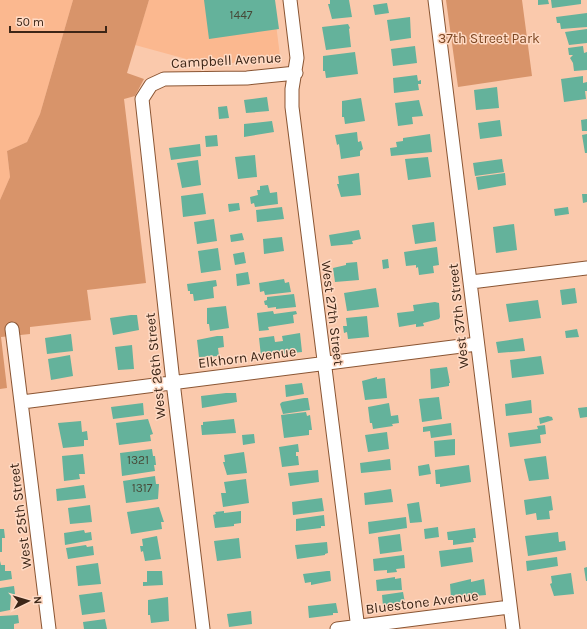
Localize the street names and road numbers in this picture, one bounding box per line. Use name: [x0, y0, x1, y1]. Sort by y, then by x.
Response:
street label: Campbell Avenue: [171, 49, 282, 72]
street label: West 27th Street: [318, 260, 347, 366]
street label: West 37th Street: [445, 263, 472, 369]
street label: West 26th Street: [141, 312, 170, 420]
street label: Elkhorn Avenue: [197, 343, 297, 372]
street label: West 25th Street: [6, 462, 35, 570]
street label: Bluestone Avenue: [365, 587, 479, 618]

